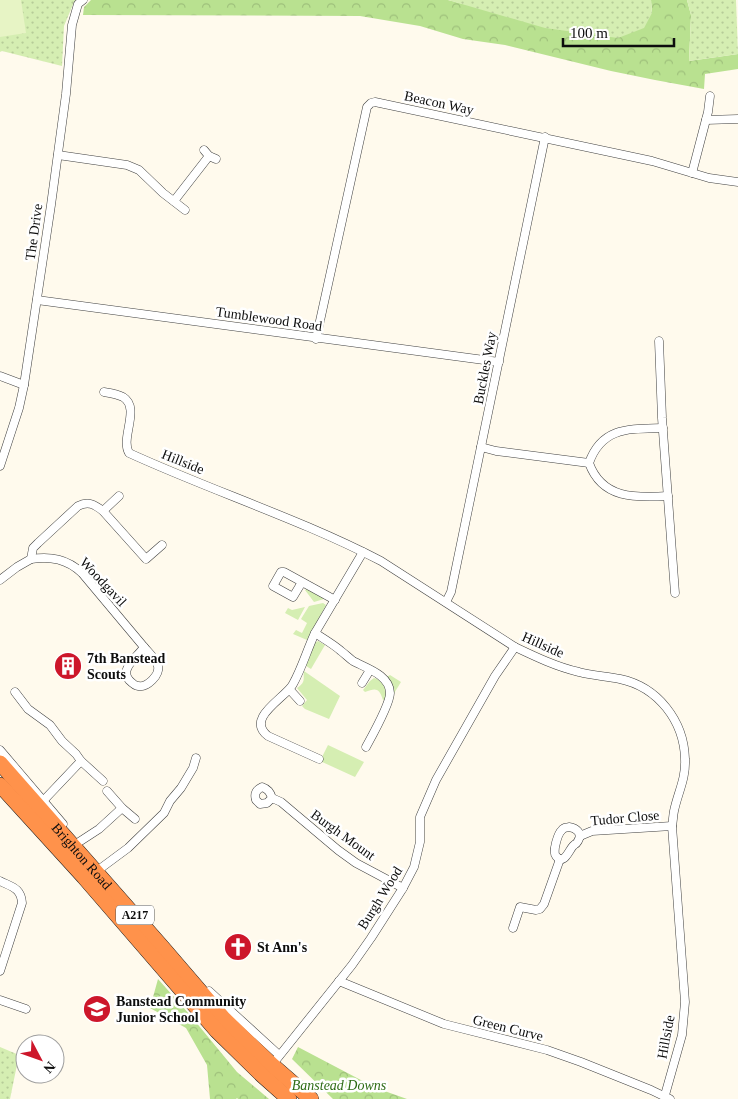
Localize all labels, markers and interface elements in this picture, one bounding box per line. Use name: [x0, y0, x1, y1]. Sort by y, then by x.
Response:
scale bar: [563, 15, 674, 47]
text: 100 m: [570, 25, 608, 41]
street label: Beacon Way: [403, 88, 475, 118]
street label: The Drive: [23, 203, 45, 261]
street label: Tumblewood Road: [215, 304, 323, 334]
street label: Buckles Way: [471, 330, 499, 406]
street label: Hillside: [160, 447, 206, 477]
street label: Woodgavil: [77, 555, 129, 610]
street label: Hillside: [520, 629, 566, 661]
building icon: 7th Banstead Scouts: [53, 651, 83, 681]
place label: 7th Banstead Scouts: [87, 651, 165, 682]
street label: Burgh Mount: [308, 807, 378, 863]
street label: Tudor Close: [590, 808, 660, 828]
street label: Brighton Road: [49, 820, 115, 892]
street label: Burgh Wood: [355, 864, 405, 932]
road number: A217: [116, 906, 154, 924]
church icon: St Ann's: [223, 932, 253, 962]
place label: St Ann's: [257, 940, 308, 955]
school or university icon: Banstead Community Junior School: [82, 994, 112, 1024]
place label: Banstead Community Junior School: [116, 994, 246, 1025]
street label: Green Curve: [471, 1012, 545, 1044]
street label: Hillside: [654, 1014, 678, 1060]
north arrow: [15, 1034, 65, 1084]
text: N: [40, 1058, 58, 1076]
park label: Banstead Downs: [292, 1078, 387, 1093]

